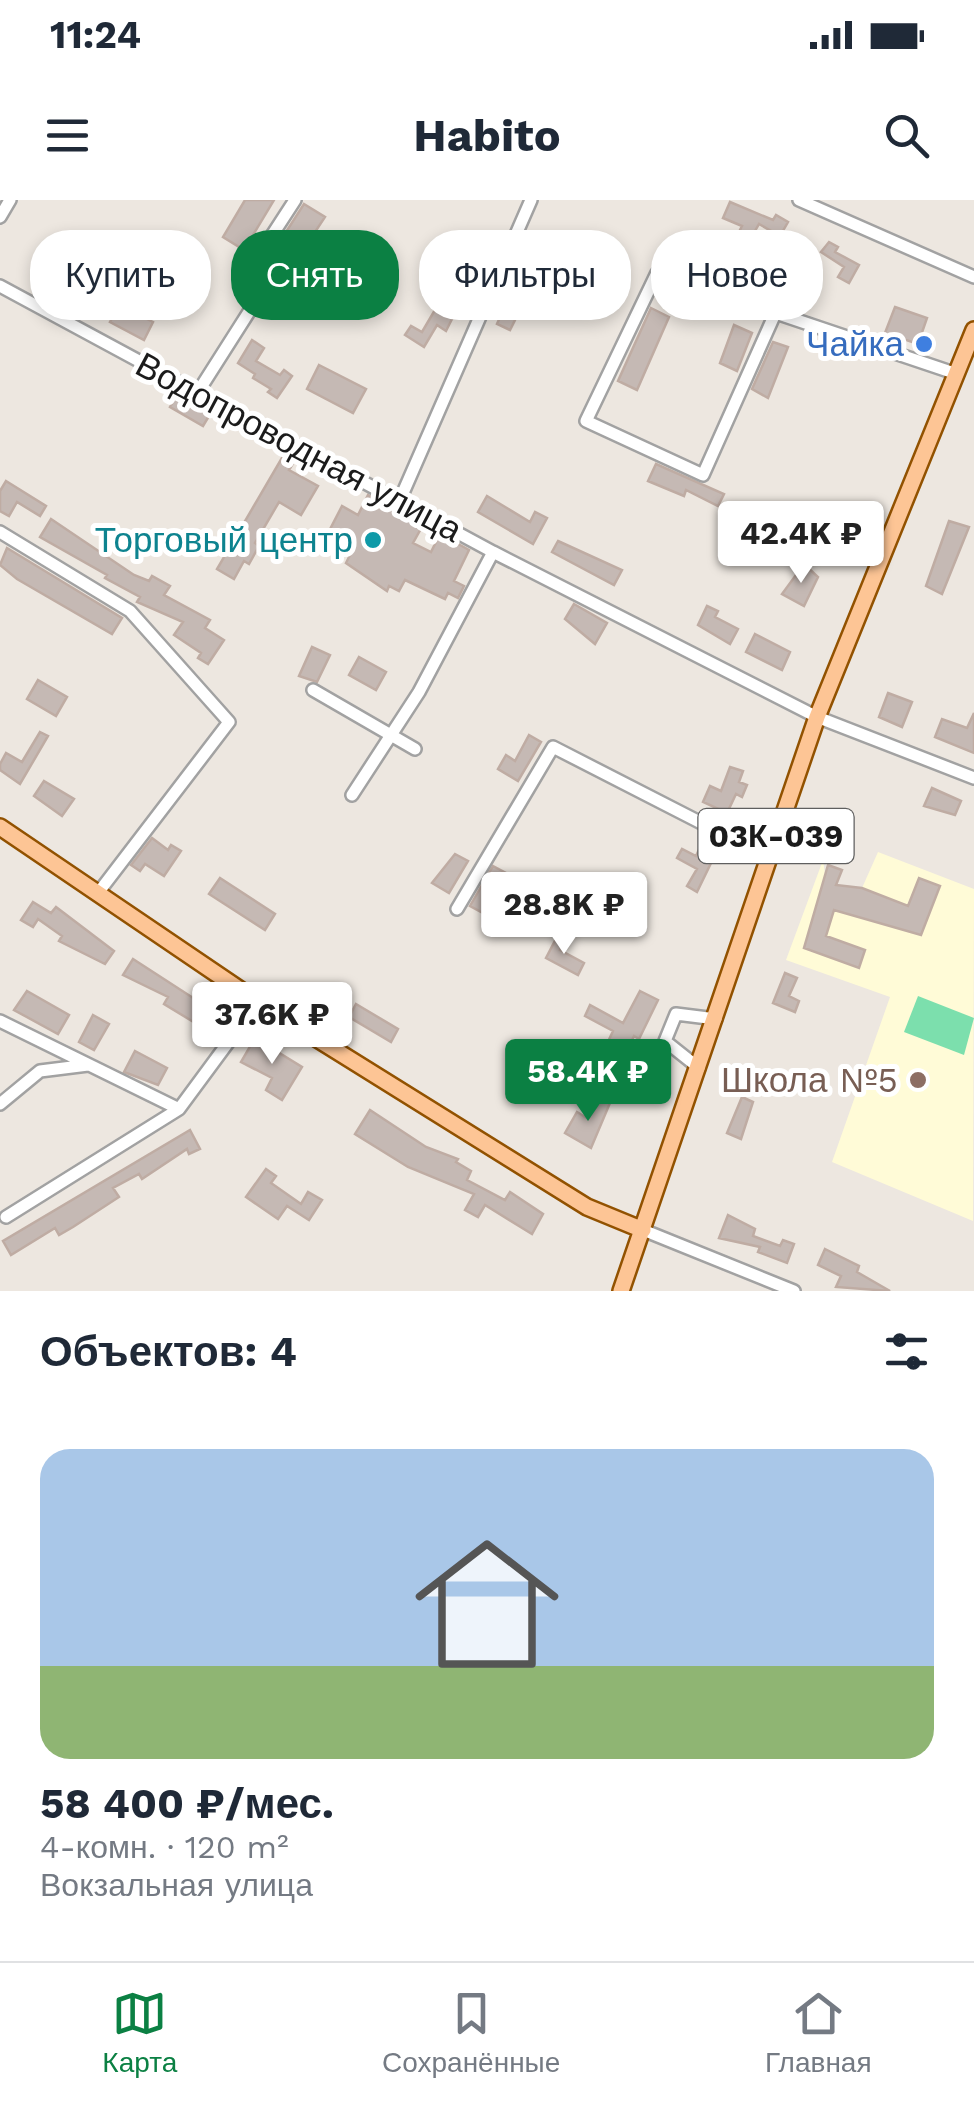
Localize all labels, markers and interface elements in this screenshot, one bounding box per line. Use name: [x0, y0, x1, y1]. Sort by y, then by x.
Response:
text: 11:24: [50, 13, 141, 57]
icon: menu: [40, 108, 95, 163]
icon: search: [879, 108, 934, 163]
text: Habito: [413, 109, 561, 162]
chip: Купить: [30, 230, 211, 320]
chip: Снять: [231, 230, 399, 320]
chip: Фильтры: [419, 230, 631, 320]
chip: Новое: [651, 230, 823, 320]
place label: Чайка: [806, 323, 905, 365]
marker: Чайка: [913, 333, 935, 355]
street label: Водопроводная улица: [129, 343, 470, 551]
pin: 42.4K ₽: [709, 501, 893, 586]
text: 42.4K ₽: [740, 514, 862, 552]
place label: Торговый центр: [95, 519, 353, 561]
marker: Торговый центр: [362, 529, 384, 551]
road number: 03К-039: [698, 809, 854, 863]
pin: 28.8K ₽: [472, 872, 656, 957]
text: 28.8K ₽: [503, 885, 625, 923]
pin: 37.6K ₽: [180, 982, 364, 1067]
text: 37.6K ₽: [214, 995, 330, 1033]
pin: 58.4K ₽: [496, 1039, 680, 1124]
text: 58.4K ₽: [527, 1052, 649, 1090]
place label: Школа №5: [721, 1059, 898, 1101]
marker: Школа №5: [907, 1069, 929, 1091]
icon: filters: [879, 1324, 934, 1379]
text: Объектов: 4: [40, 1327, 297, 1376]
icon: home: [397, 1514, 577, 1694]
text: 58 400 ₽/мес.: [40, 1779, 334, 1828]
text: 4-комн. · 120 m²: [40, 1828, 289, 1866]
text: Вокзальная улица: [40, 1866, 313, 1904]
tab: Карта: [102, 1986, 177, 2079]
tab: Сохранённые: [382, 1986, 560, 2079]
tab: Главная: [765, 1986, 872, 2079]

